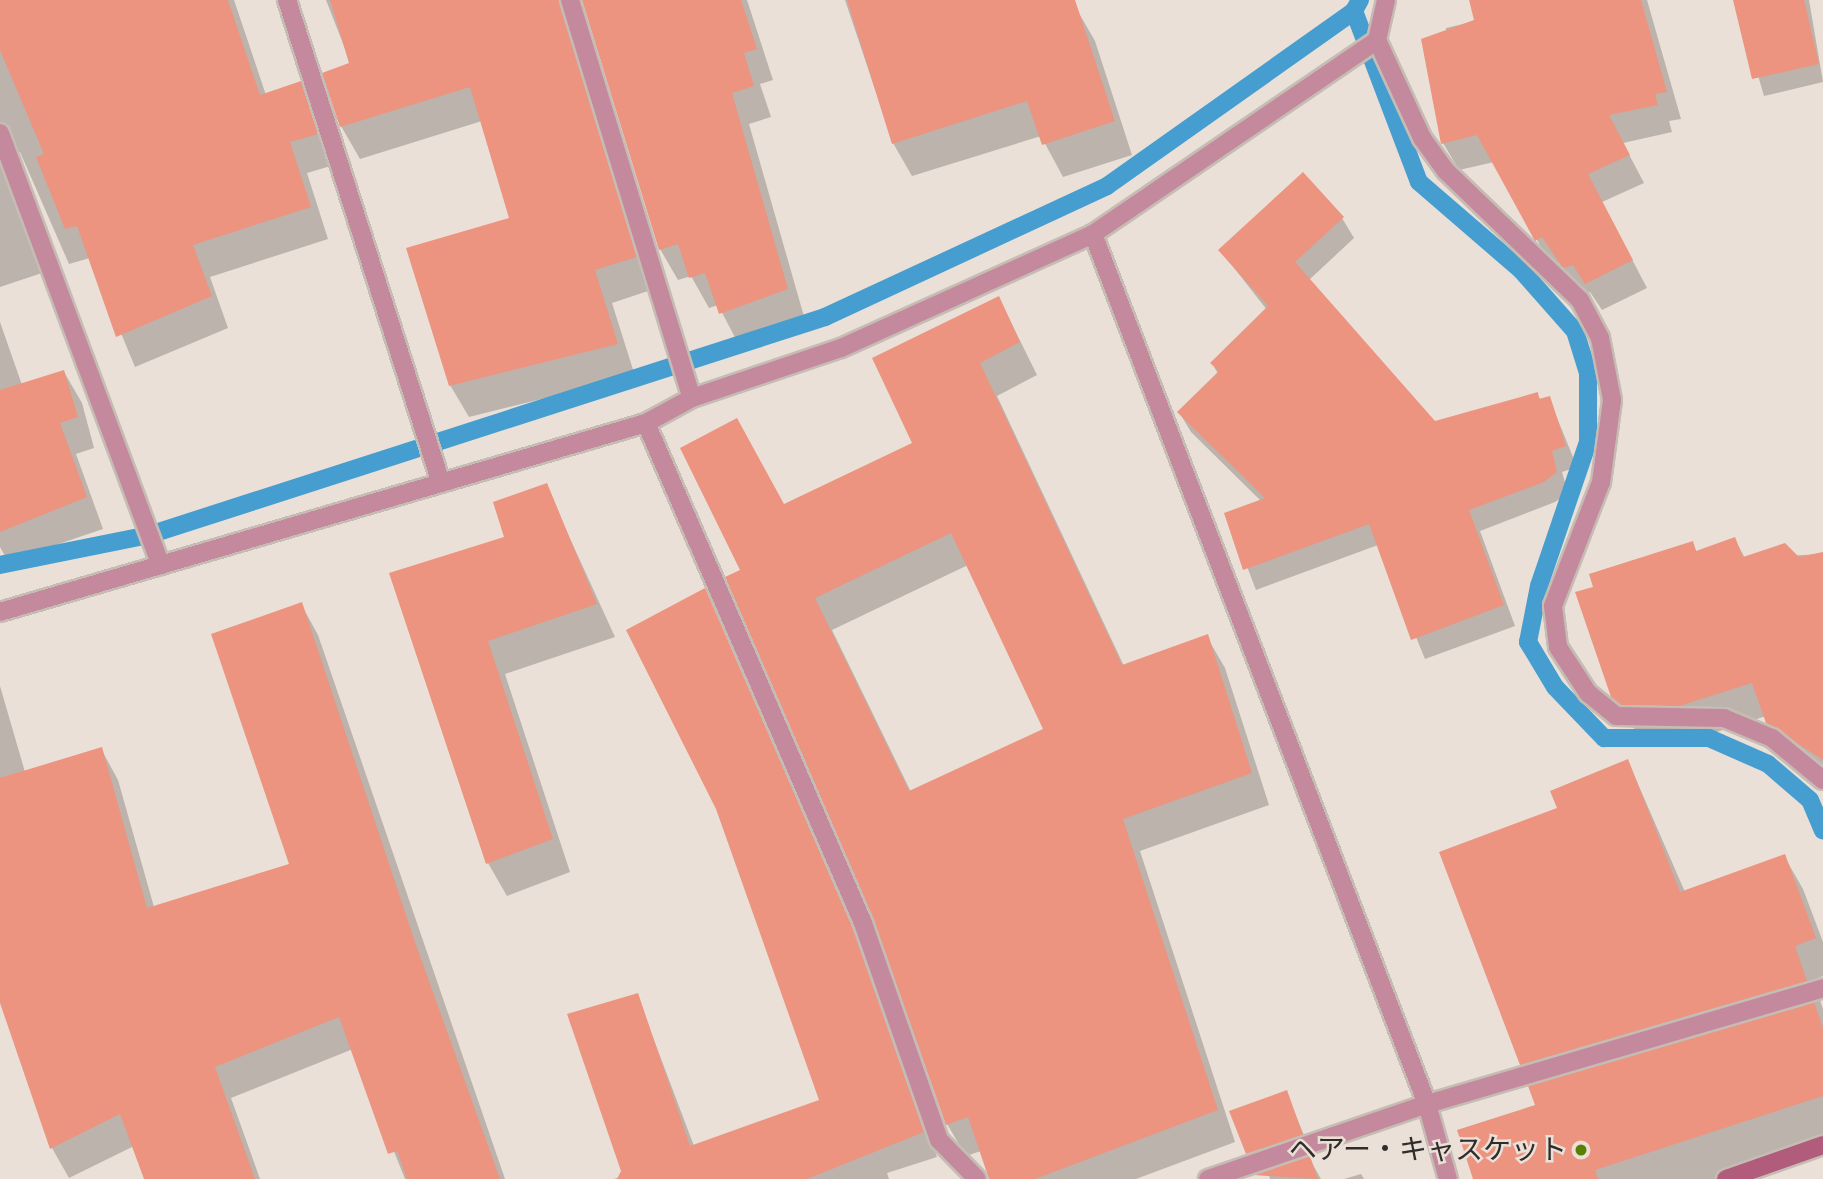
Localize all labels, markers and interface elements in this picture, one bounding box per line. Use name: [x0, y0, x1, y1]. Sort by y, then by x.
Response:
place label: ヘアー・キャスケット: [1289, 1133, 1567, 1167]
marker: ヘアー・キャスケット: [1573, 1142, 1589, 1158]

